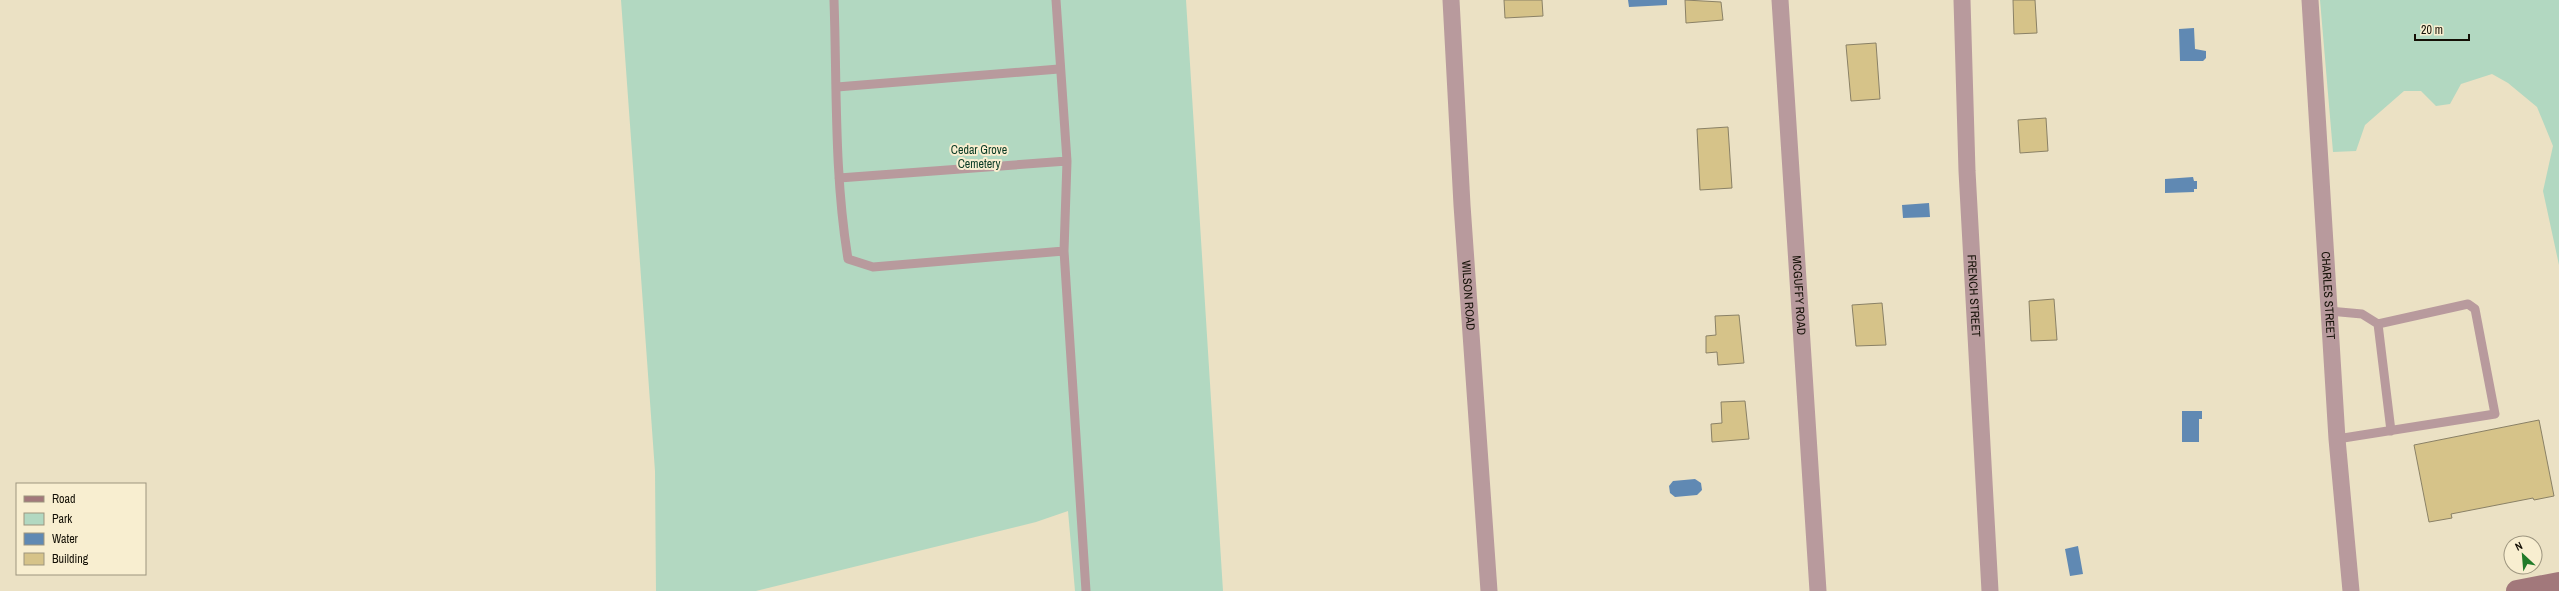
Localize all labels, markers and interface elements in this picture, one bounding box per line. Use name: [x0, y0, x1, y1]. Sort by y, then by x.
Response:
scale bar: [2415, 16, 2469, 42]
text: 20 m: [2421, 22, 2443, 38]
park label: Cedar Grove Cemetery: [951, 142, 1007, 172]
street label: CHARLES STREET: [2317, 251, 2339, 340]
street label: FRENCH STREET: [1964, 254, 1984, 337]
street label: MCGUFFY ROAD: [1788, 255, 1810, 336]
street label: WILSON ROAD: [1458, 260, 1479, 331]
legend: [16, 483, 146, 575]
text: Road: [52, 491, 76, 507]
text: Park: [52, 511, 72, 527]
text: Water: [52, 531, 79, 547]
north arrow: [2503, 535, 2543, 575]
text: N: [2513, 538, 2525, 554]
text: Building: [52, 551, 89, 567]

